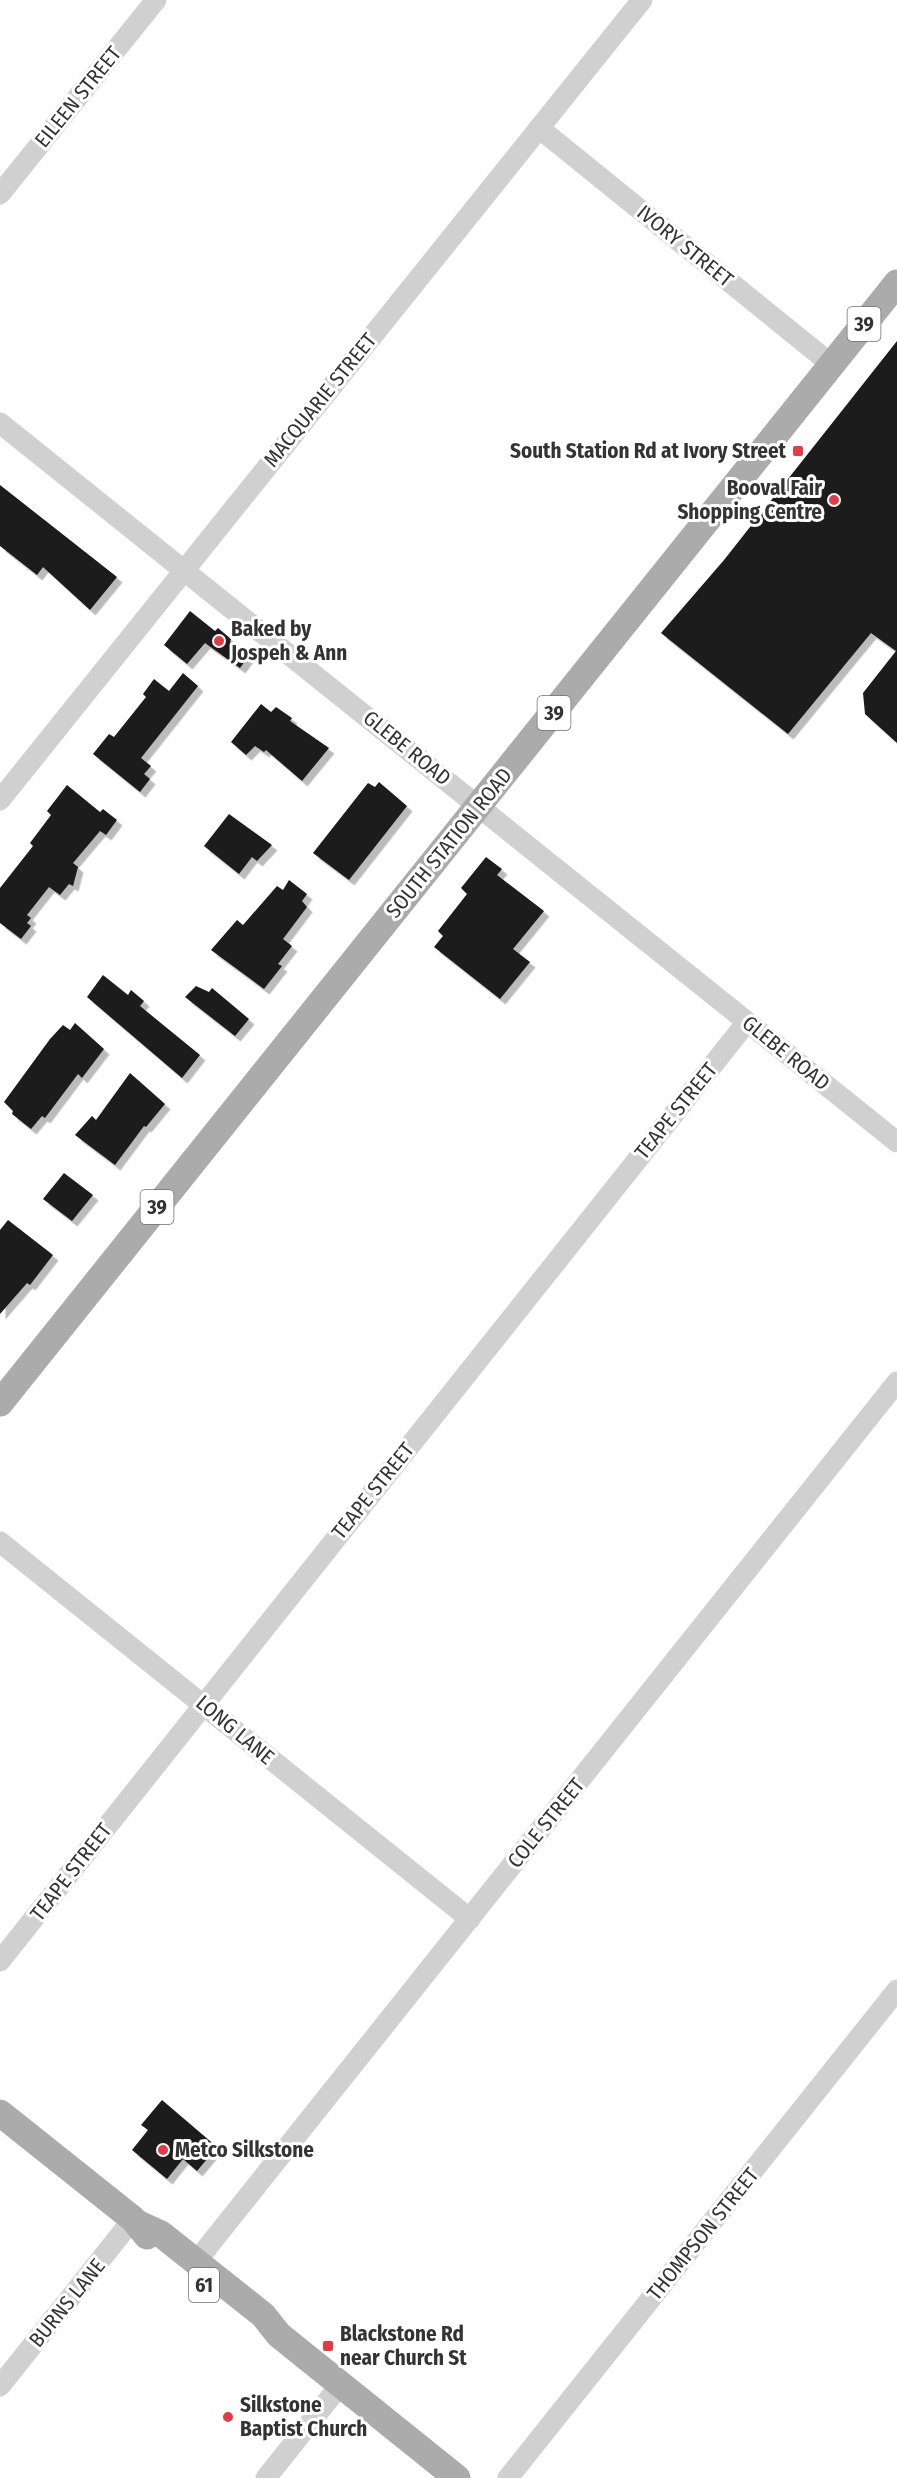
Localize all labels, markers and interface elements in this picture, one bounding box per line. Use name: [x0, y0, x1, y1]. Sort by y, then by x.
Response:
street label: EILEEN STREET: [29, 41, 127, 153]
street label: IVORY STREET: [632, 199, 739, 293]
road number: 39: [848, 307, 880, 341]
street label: MACQUARIE STREET: [258, 328, 382, 472]
place label: South Station Rd at Ivory Street: [510, 438, 787, 464]
marker: South Station Rd at Ivory Street: [791, 444, 805, 458]
place label: Booval Fair Shopping Centre: [677, 475, 822, 525]
marker: Booval Fair Shopping Centre: [827, 493, 841, 507]
place label: Baked by Jospeh & Ann: [230, 616, 347, 666]
marker: Baked by Jospeh & Ann: [212, 634, 226, 648]
road number: 39: [538, 696, 570, 730]
street label: GLEBE ROAD: [358, 705, 456, 791]
street label: SOUTH STATION ROAD: [381, 763, 517, 923]
street label: GLEBE ROAD: [737, 1010, 835, 1096]
street label: TEAPE STREET: [629, 1057, 723, 1165]
road number: 39: [140, 1190, 174, 1224]
street label: TEAPE STREET: [326, 1437, 420, 1545]
street label: LONG LANE: [191, 1690, 280, 1770]
street label: COLE STREET: [502, 1773, 590, 1873]
street label: TEAPE STREET: [25, 1818, 117, 1926]
place label: Metco Silkstone: [175, 2137, 314, 2163]
marker: Metco Silkstone: [156, 2143, 170, 2157]
street label: THOMPSON STREET: [642, 2162, 765, 2305]
street label: BURNS LANE: [23, 2253, 111, 2352]
road number: 61: [189, 2268, 219, 2302]
place label: Blackstone Rd near Church St: [340, 2321, 467, 2371]
marker: Blackstone Rd near Church St: [321, 2339, 335, 2353]
place label: Silkstone Baptist Church: [240, 2392, 367, 2442]
marker: Silkstone Baptist Church: [221, 2410, 235, 2424]

